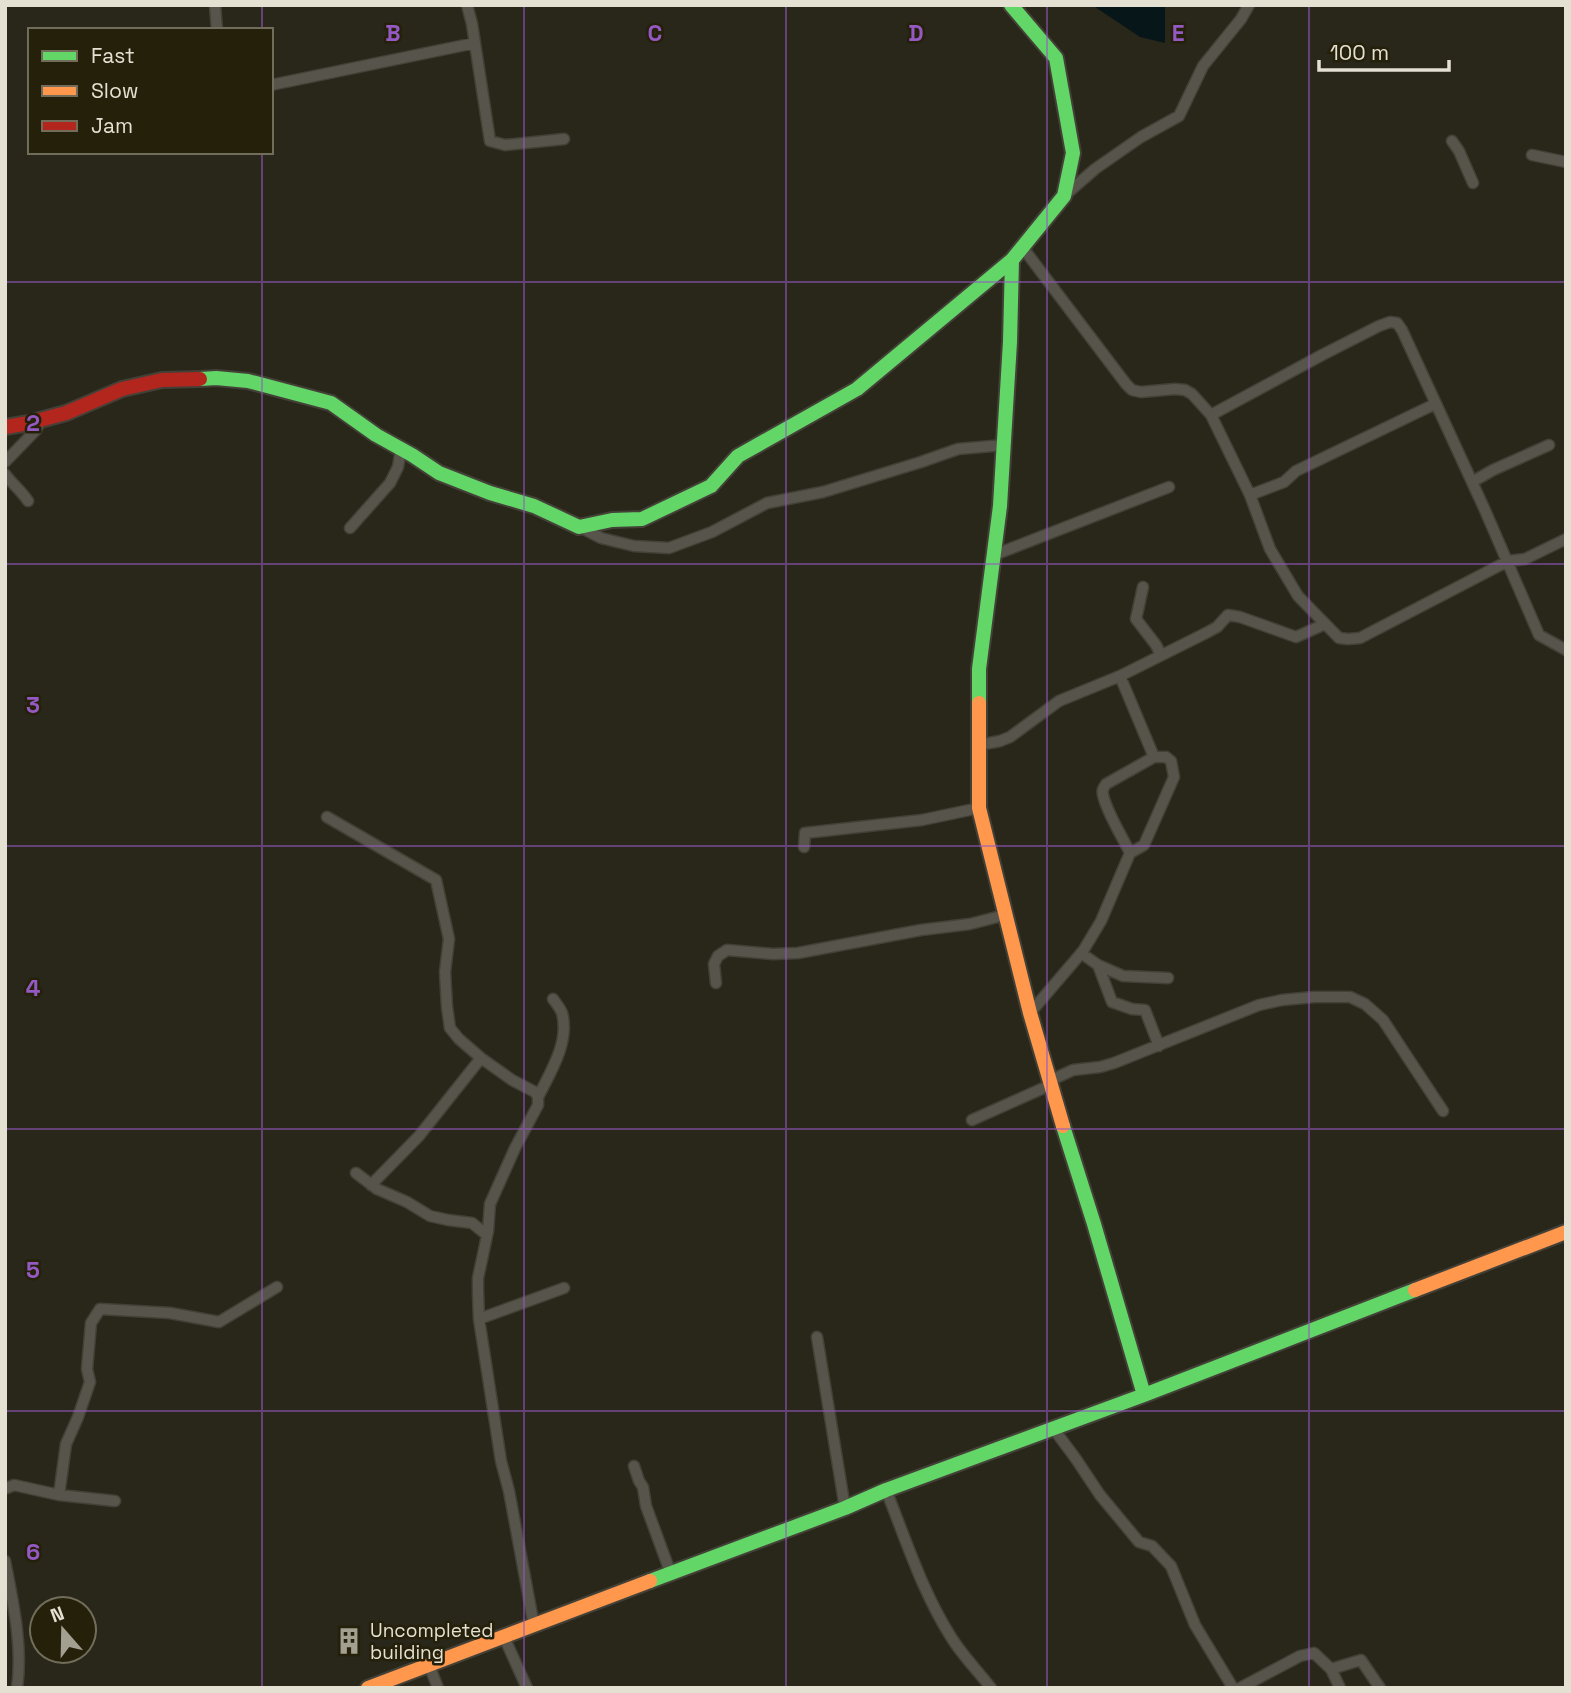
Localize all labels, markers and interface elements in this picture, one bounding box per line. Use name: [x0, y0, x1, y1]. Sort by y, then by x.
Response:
text: B: [385, 18, 401, 48]
text: C: [648, 18, 662, 48]
text: D: [908, 18, 924, 48]
text: E: [1172, 18, 1184, 48]
legend: [28, 28, 273, 154]
scale bar: [1319, 28, 1448, 72]
text: 100 m: [1330, 39, 1389, 66]
text: Fast: [91, 42, 135, 69]
text: Slow: [91, 77, 139, 104]
text: Jam: [91, 112, 133, 139]
text: 2: [26, 408, 40, 438]
text: 3: [26, 690, 40, 720]
text: 4: [26, 973, 41, 1003]
text: 5: [26, 1255, 40, 1285]
text: 6: [26, 1537, 40, 1567]
north arrow: [28, 1595, 98, 1665]
text: N: [47, 1601, 68, 1628]
place label: Uncompleted building: [370, 1618, 493, 1665]
building icon: Uncompleted building: [334, 1626, 364, 1656]

